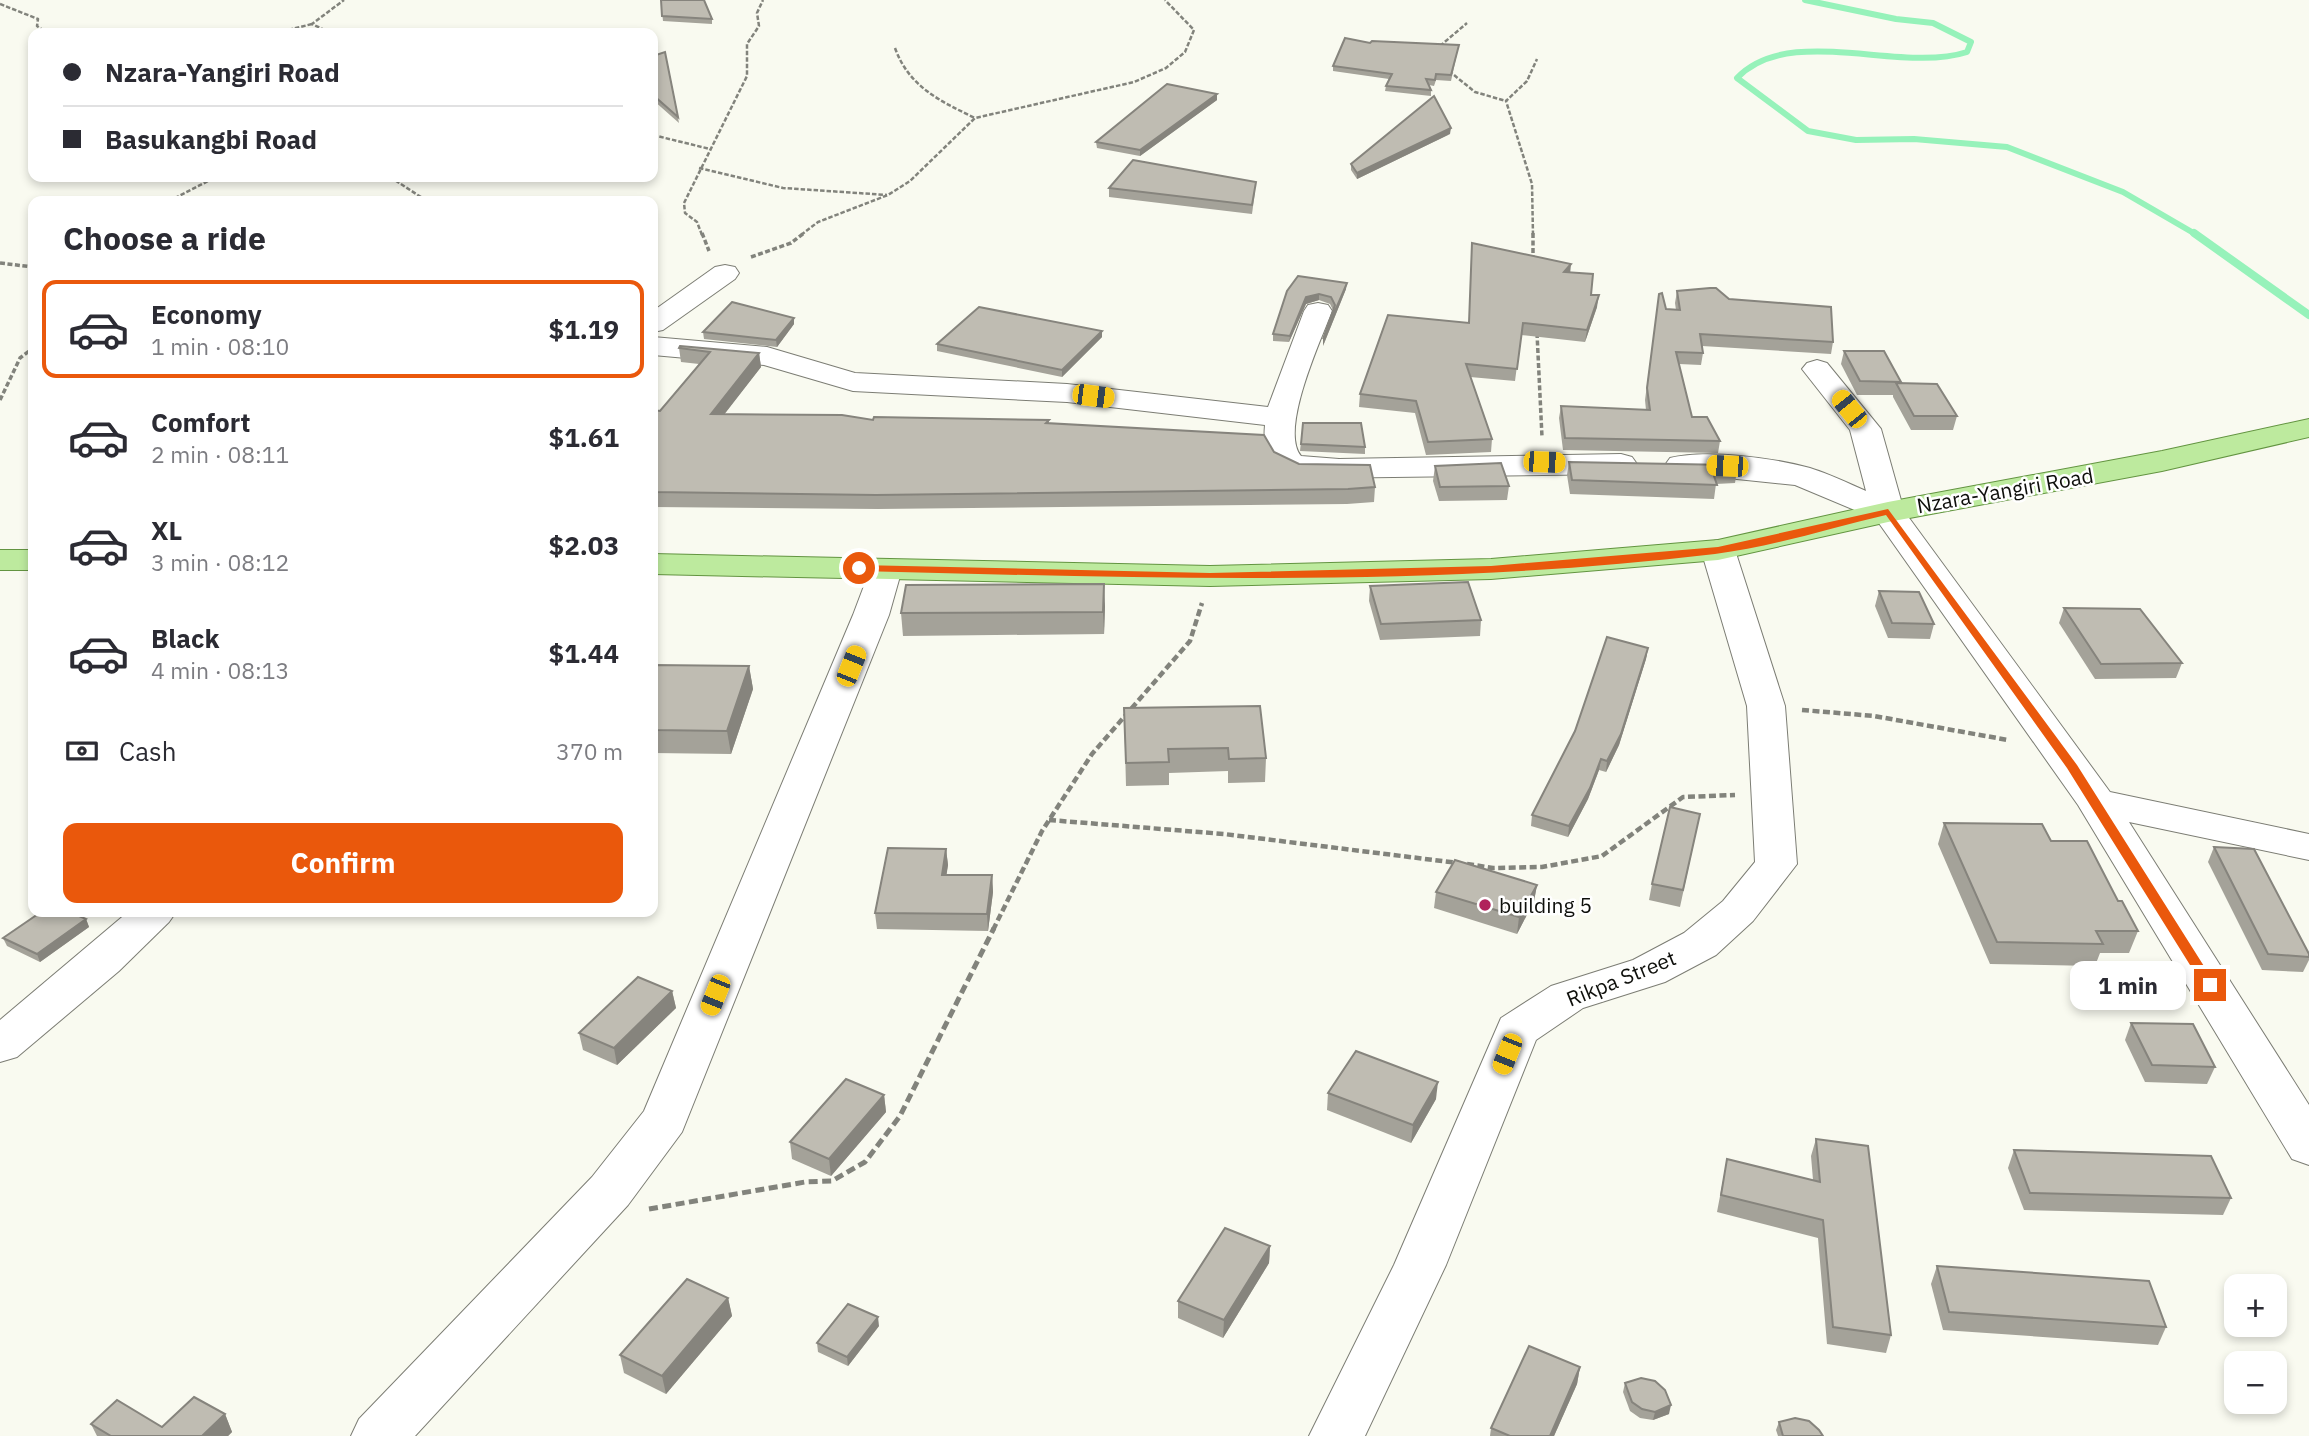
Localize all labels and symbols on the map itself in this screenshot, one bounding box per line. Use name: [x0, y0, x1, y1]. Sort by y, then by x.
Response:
car: [1071, 383, 1116, 409]
car: [1828, 386, 1871, 432]
car: [1523, 451, 1566, 473]
car: [1706, 455, 1749, 477]
street label: Nzara-Yangiri Road: [1914, 461, 2096, 519]
route start: [843, 552, 875, 584]
car: [834, 643, 869, 689]
place label: building 5: [1499, 891, 1592, 919]
marker: building 5: [1477, 897, 1493, 913]
street label: Rikpa Street: [1562, 943, 1680, 1013]
callout: 1 min: [2070, 960, 2186, 1010]
route end: [2194, 969, 2226, 1001]
car: [698, 972, 733, 1018]
car: [1490, 1031, 1525, 1077]

